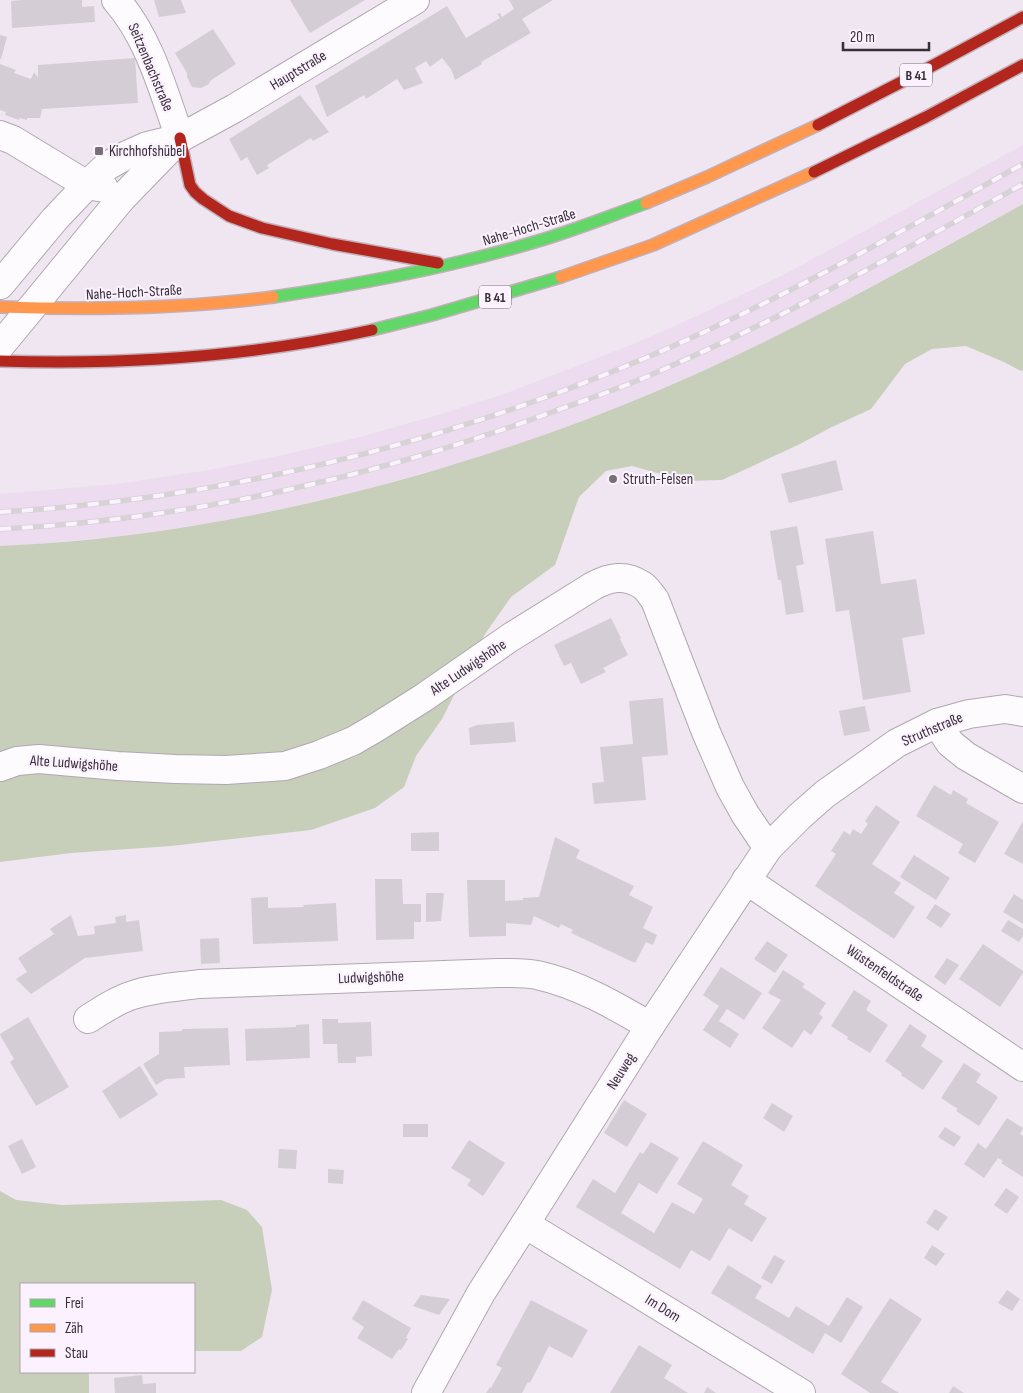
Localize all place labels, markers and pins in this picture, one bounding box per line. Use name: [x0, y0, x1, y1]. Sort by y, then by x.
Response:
place label: Kirchhofshübel: [109, 142, 185, 161]
marker: Kirchhofshübel: [93, 145, 105, 157]
place label: Struth-Felsen: [623, 470, 693, 489]
marker: Struth-Felsen: [607, 473, 619, 485]

